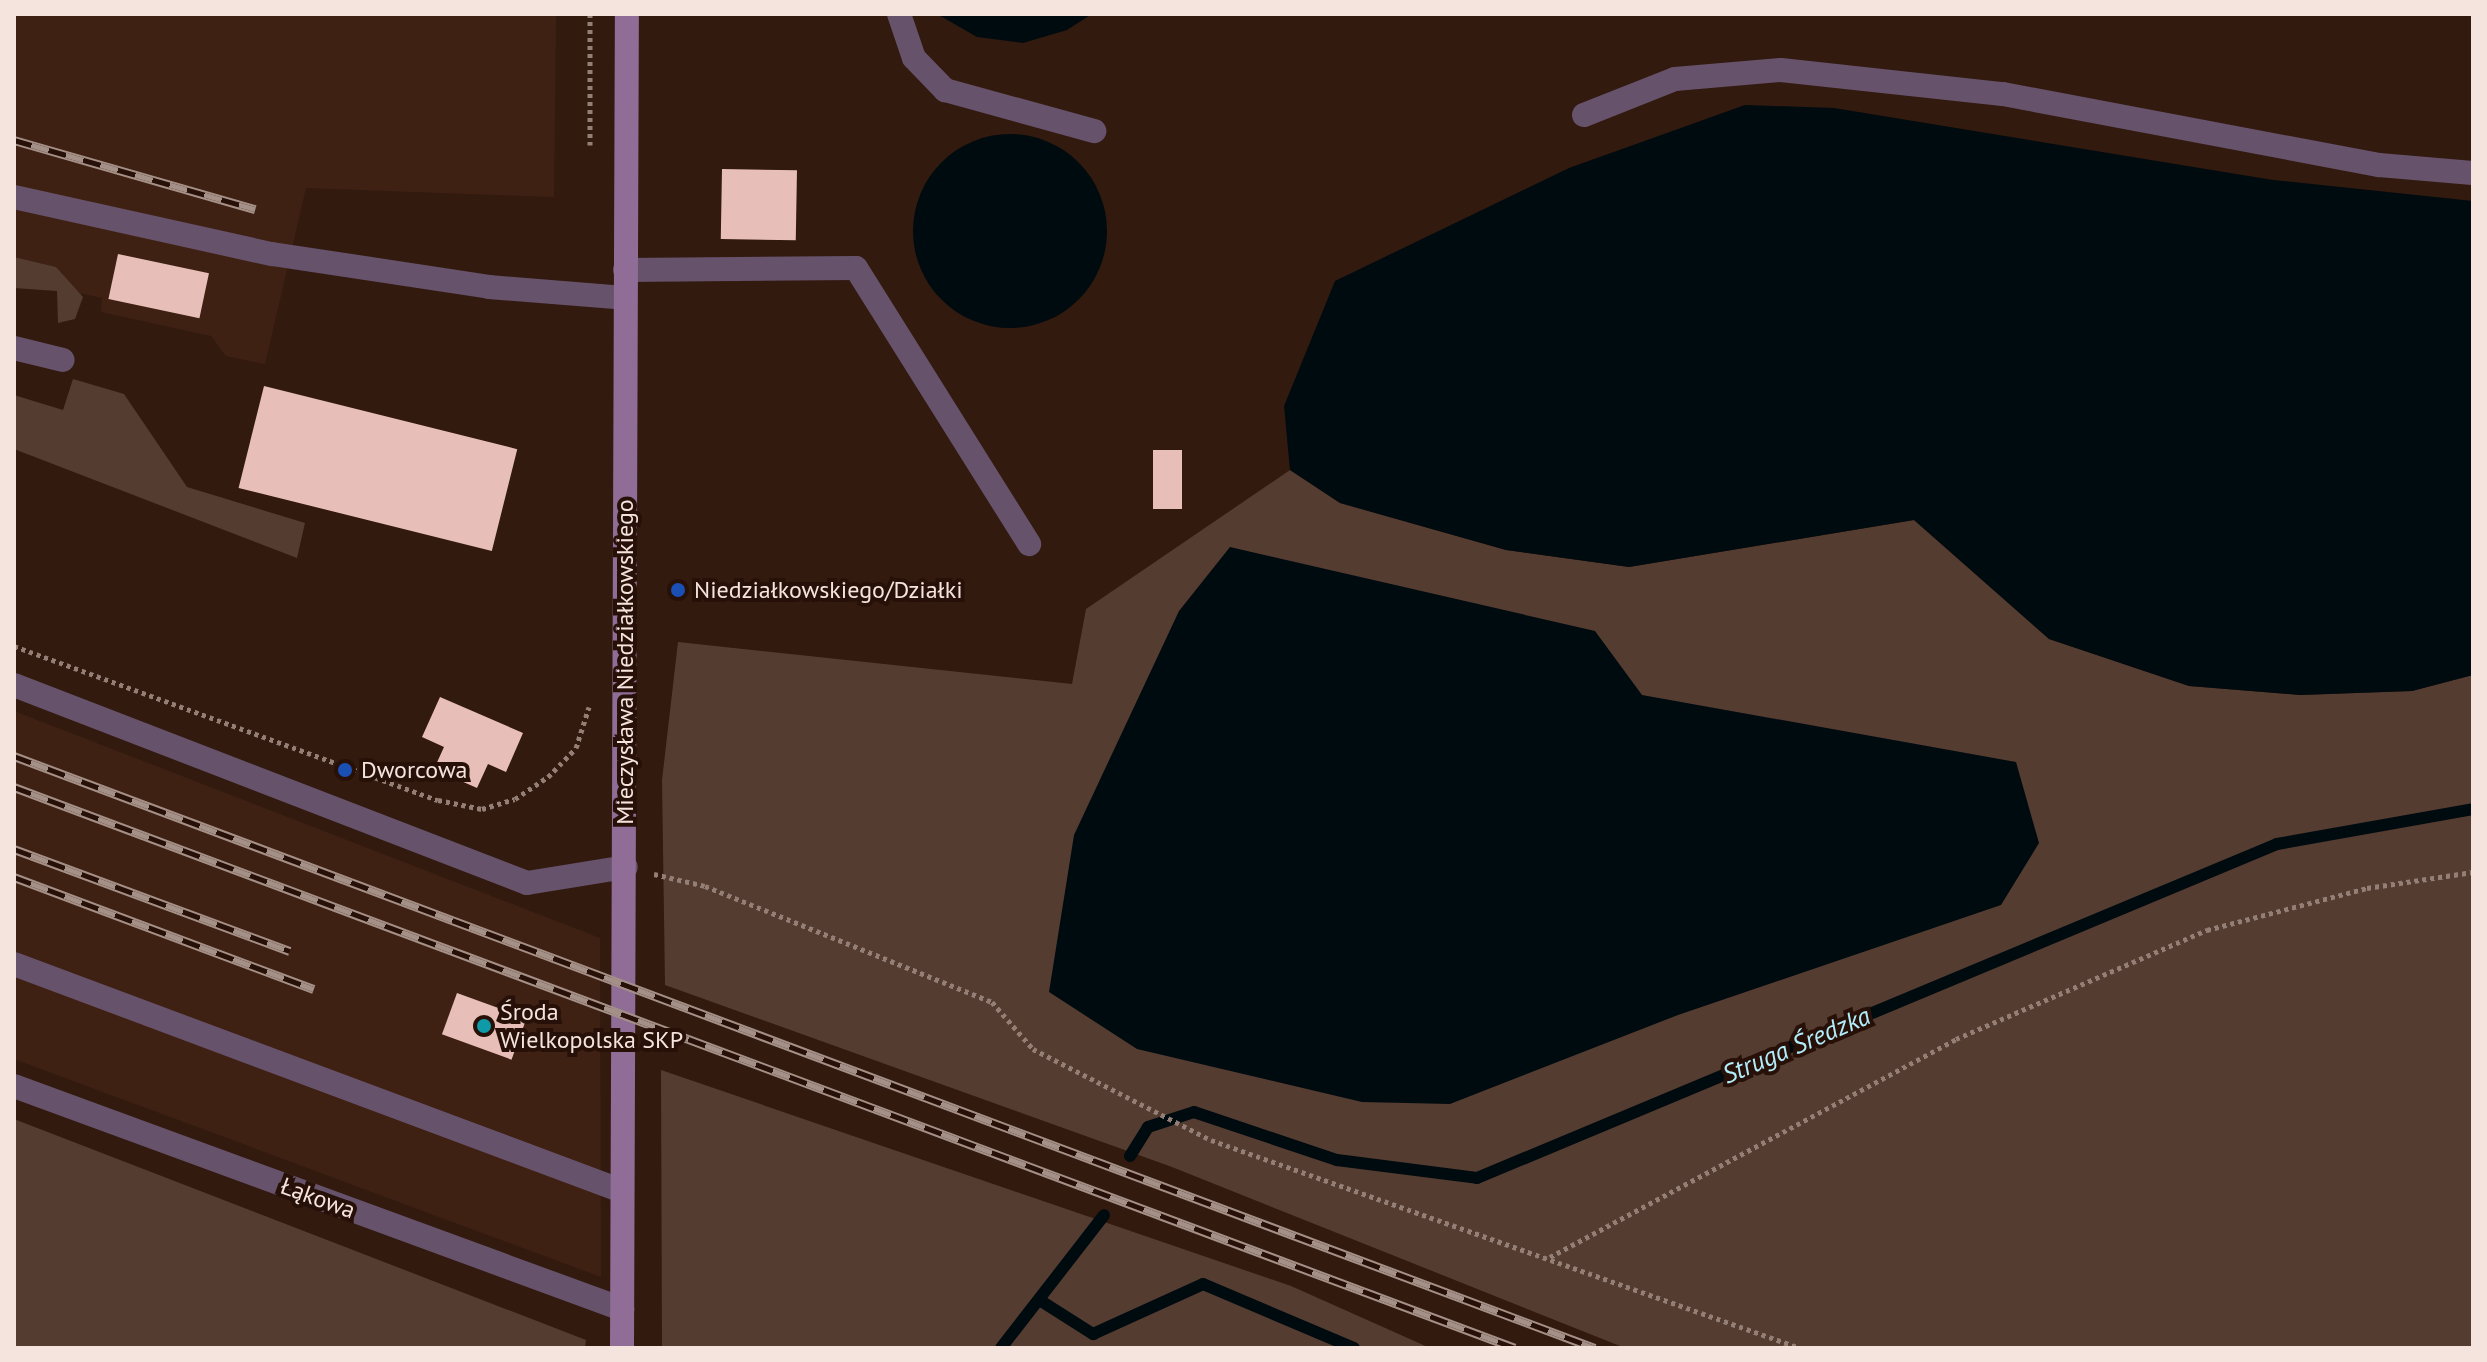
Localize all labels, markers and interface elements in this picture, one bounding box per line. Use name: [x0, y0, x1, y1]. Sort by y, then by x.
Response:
street label: Mieczysława Niedziałkowskiego: [611, 499, 639, 825]
place label: Niedziałkowskiego/Działki: [694, 576, 963, 604]
marker: Niedziałkowskiego/Działki: [669, 581, 687, 599]
place label: Dworcowa: [361, 756, 468, 784]
marker: Dworcowa: [336, 761, 354, 779]
place label: Środa Wielkopolska SKP: [500, 998, 683, 1054]
water label: Struga Średzka: [1717, 1000, 1875, 1090]
marker: Środa Wielkopolska SKP: [475, 1017, 493, 1035]
street label: Łąkowa: [277, 1171, 359, 1225]

